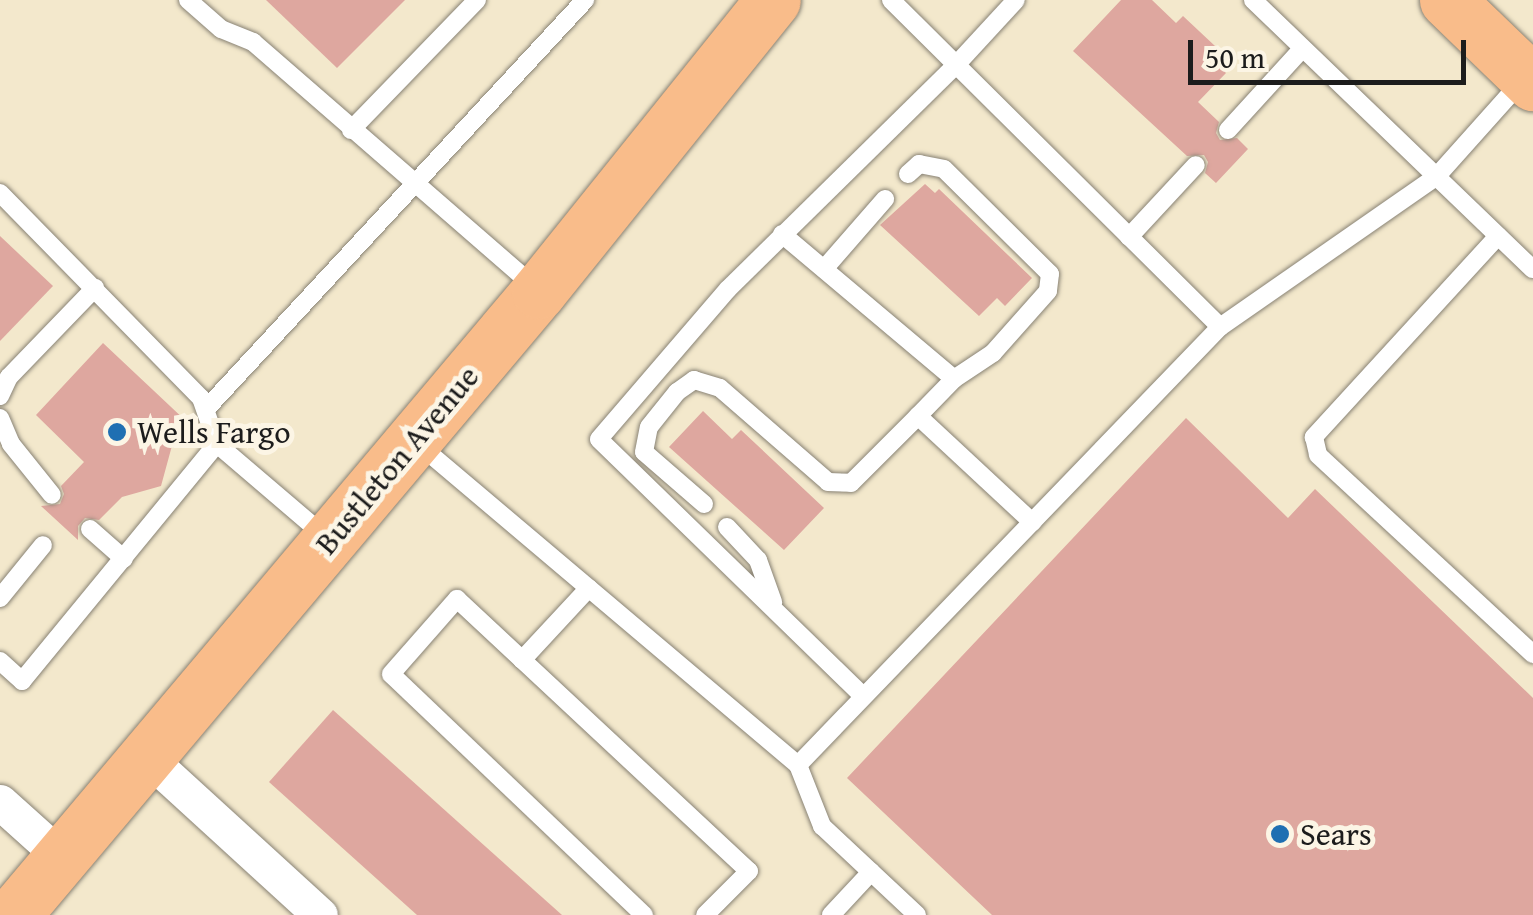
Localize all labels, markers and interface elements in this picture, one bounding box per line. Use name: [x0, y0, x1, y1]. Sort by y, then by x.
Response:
scale bar: [1193, 20, 1470, 82]
text: 50 m: [1205, 35, 1265, 79]
street label: Bustleton Avenue: [307, 358, 487, 562]
place label: Wells Fargo: [137, 413, 291, 451]
marker: Wells Fargo: [106, 421, 128, 443]
place label: Sears: [1300, 815, 1372, 853]
marker: Sears: [1269, 823, 1291, 845]

